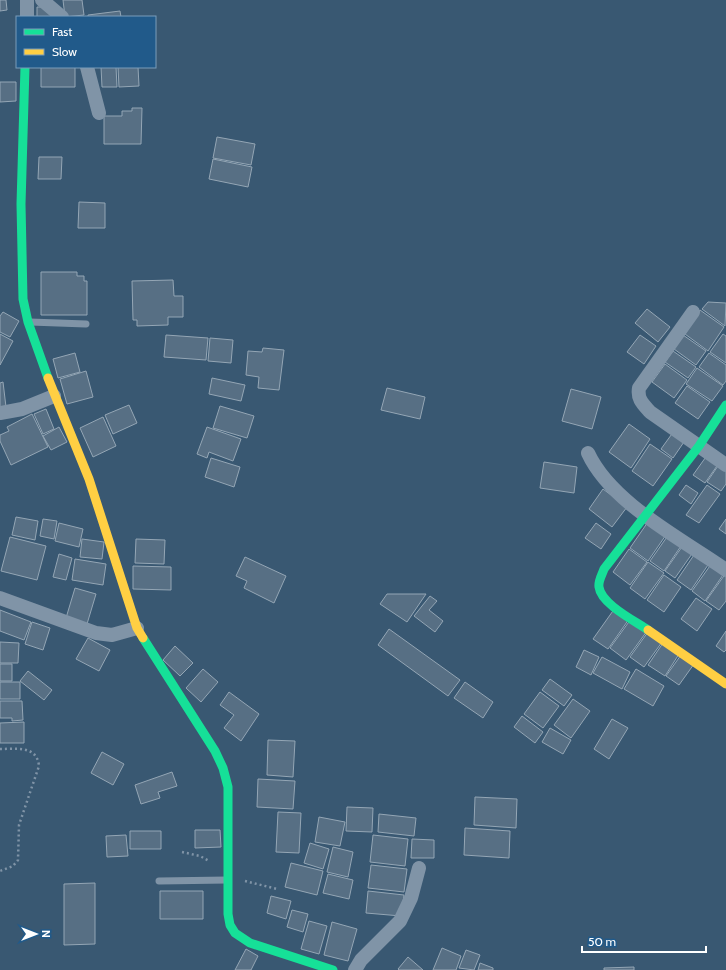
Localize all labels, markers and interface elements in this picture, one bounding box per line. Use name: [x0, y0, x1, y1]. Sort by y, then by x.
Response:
legend: [16, 16, 156, 68]
text: Fast: [52, 24, 72, 39]
text: Slow: [52, 44, 77, 59]
north arrow: [16, 914, 56, 954]
scale bar: [582, 928, 706, 954]
text: N: [39, 930, 53, 938]
text: 50 m: [588, 934, 616, 949]

